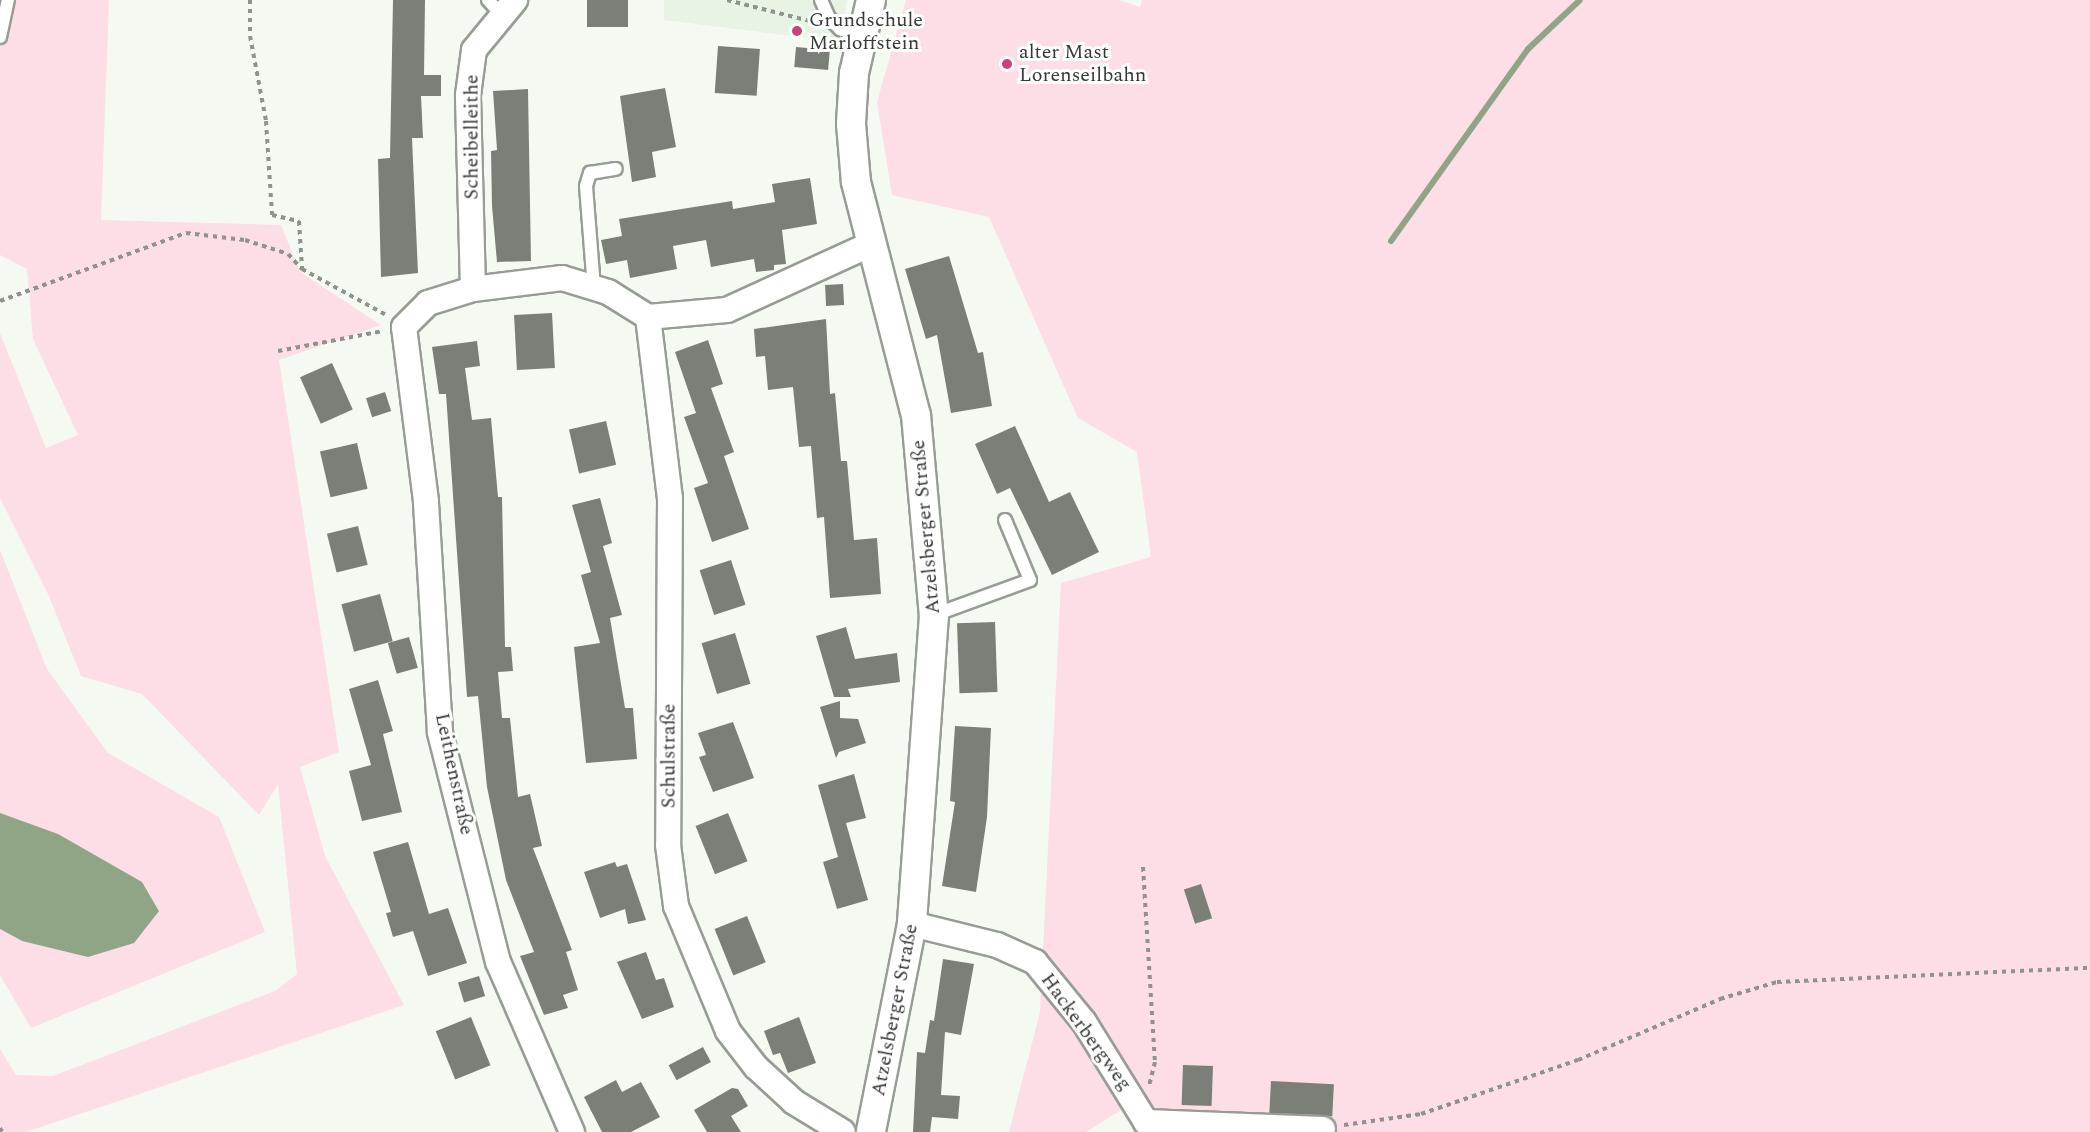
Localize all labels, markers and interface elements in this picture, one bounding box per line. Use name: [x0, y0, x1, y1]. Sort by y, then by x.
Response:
place label: Grundschule Marloffstein: [809, 8, 923, 55]
marker: Grundschule Marloffstein: [790, 24, 804, 38]
place label: alter Mast Lorenseilbahn: [1019, 40, 1146, 87]
marker: alter Mast Lorenseilbahn: [1000, 57, 1014, 71]
street label: Scheibelleithe: [460, 74, 484, 200]
street label: Atzelsberger Straße: [906, 439, 946, 615]
street label: Schulstraße: [657, 704, 681, 808]
street label: Leithenstraße: [429, 711, 479, 837]
street label: Atzelsberger Straße: [867, 922, 923, 1098]
street label: Hackerbergweg: [1035, 969, 1137, 1095]

